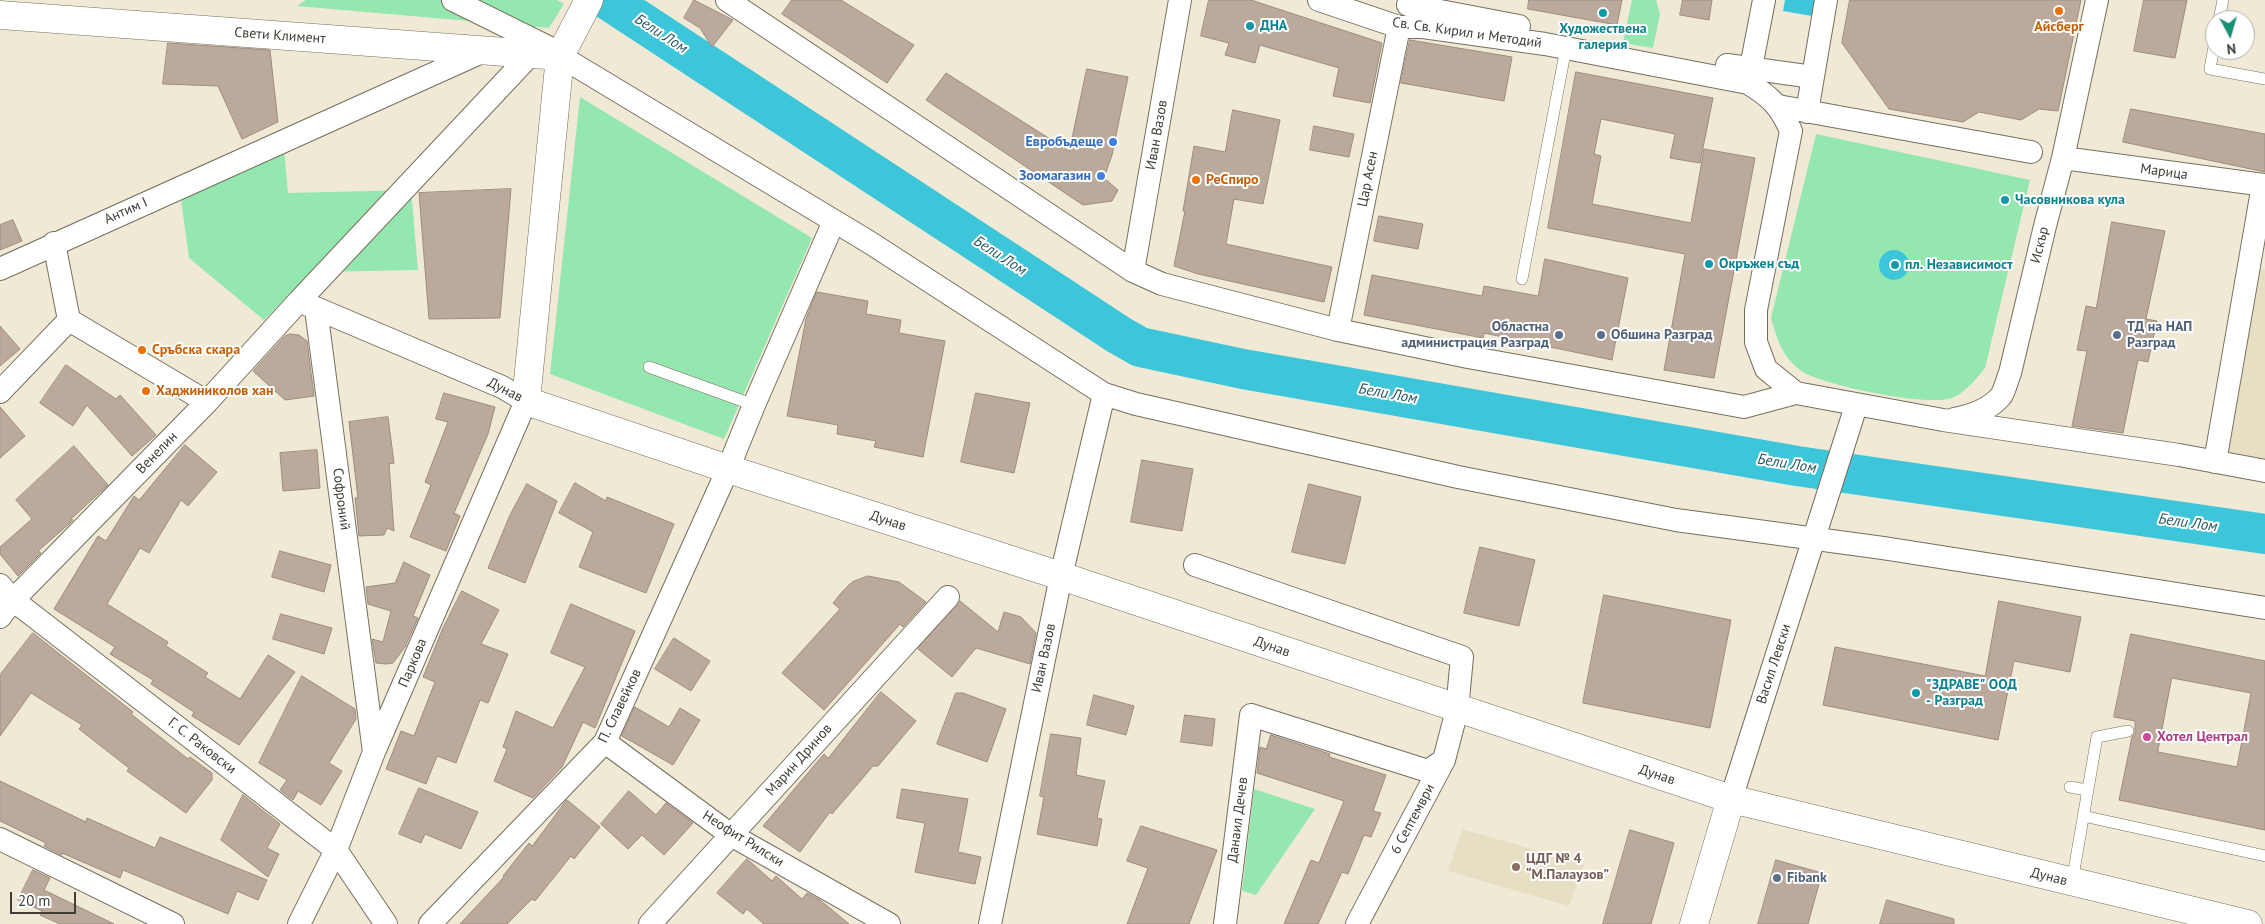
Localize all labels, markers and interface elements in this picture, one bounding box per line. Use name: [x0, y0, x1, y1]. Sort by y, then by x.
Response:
marker: Айсберг: [2053, 5, 2065, 17]
marker: Художествена галерия: [1597, 7, 1609, 19]
water label: Бели Лом: [631, 10, 691, 58]
north arrow: [2205, 10, 2255, 60]
street label: Св. Св. Кирил и Методий: [1391, 14, 1543, 52]
place label: ДНА: [1260, 18, 1287, 34]
place label: Айсберг: [2034, 19, 2084, 35]
marker: ДНА: [1244, 20, 1256, 32]
place label: Художествена галерия: [1559, 21, 1647, 54]
street label: Свети Климент: [234, 24, 326, 48]
text: N: [2226, 39, 2237, 58]
street label: Иван Вазов: [1143, 99, 1171, 171]
place label: Евробъдеще: [1026, 134, 1103, 150]
marker: Евробъдеще: [1107, 136, 1119, 148]
street label: Цар Асен: [1354, 150, 1382, 208]
street label: Марица: [2139, 160, 2189, 184]
place label: Зоомагазин: [1019, 168, 1091, 184]
marker: Зоомагазин: [1095, 170, 1107, 182]
place label: РеСпиро: [1206, 172, 1259, 188]
marker: РеСпиро: [1190, 174, 1202, 186]
place label: Часовникова кула: [2015, 192, 2125, 208]
street label: Антим I: [102, 194, 150, 228]
marker: Часовникова кула: [1999, 194, 2011, 206]
street label: Искър: [2027, 225, 2053, 265]
water label: Бели Лом: [970, 232, 1030, 280]
place label: Окръжен съд: [1719, 256, 1799, 272]
place label: пл. Независимост: [1905, 257, 2013, 273]
marker: Окръжен съд: [1703, 258, 1715, 270]
marker: пл. Независимост: [1889, 259, 1901, 271]
place label: Областна администрация Разград: [1401, 319, 1549, 352]
place label: ТД на НАП Разград: [2127, 319, 2192, 352]
place label: Обшина Разград: [1611, 327, 1712, 343]
marker: Областна администрация Разград: [1553, 329, 1565, 341]
marker: Обшина Разград: [1595, 329, 1607, 341]
marker: ТД на НАП Разград: [2111, 329, 2123, 341]
place label: Сръбска скара: [152, 342, 240, 358]
marker: Сръбска скара: [136, 344, 148, 356]
street label: Дунав: [485, 374, 525, 406]
water label: Бели Лом: [1357, 380, 1419, 408]
place label: Хаджиниколов хан: [156, 383, 274, 399]
marker: Хаджиниколов хан: [140, 385, 152, 397]
street label: Венелин: [133, 428, 181, 478]
water label: Бели Лом: [1756, 450, 1818, 478]
street label: Софроний: [329, 467, 353, 531]
street label: Дунав: [868, 507, 908, 535]
water label: Бели Лом: [2157, 510, 2219, 536]
street label: Иван Вазов: [1028, 622, 1060, 694]
street label: Васил Левски: [1753, 622, 1795, 706]
street label: Дунав: [1252, 633, 1292, 661]
street label: Паркова: [395, 636, 431, 690]
street label: П. Славейков: [595, 666, 645, 746]
place label: "ЗДРАВЕ" ООД - Разград: [1926, 677, 2017, 710]
marker: "ЗДРАВЕ" ООД - Разград: [1910, 687, 1922, 699]
street label: Г. С. Раковски: [164, 714, 240, 778]
street label: Марин Дринов: [762, 721, 836, 799]
place label: Хотел Централ: [2157, 729, 2248, 745]
marker: Хотел Централ: [2141, 731, 2153, 743]
street label: Дунав: [1637, 761, 1677, 789]
street label: Данаил Дечев: [1224, 776, 1252, 864]
street label: 6 Септември: [1387, 781, 1439, 857]
street label: Неофит Рилски: [699, 807, 787, 871]
place label: ЦДГ № 4 “М.Палаузов”: [1526, 851, 1609, 884]
marker: ЦДГ № 4 “М.Палаузов”: [1510, 861, 1522, 873]
street label: Дунав: [2029, 864, 2069, 890]
place label: Fibank: [1787, 870, 1827, 886]
marker: Fibank: [1771, 872, 1783, 884]
scale bar: [12, 882, 79, 914]
text: 20 m: [18, 891, 51, 910]

